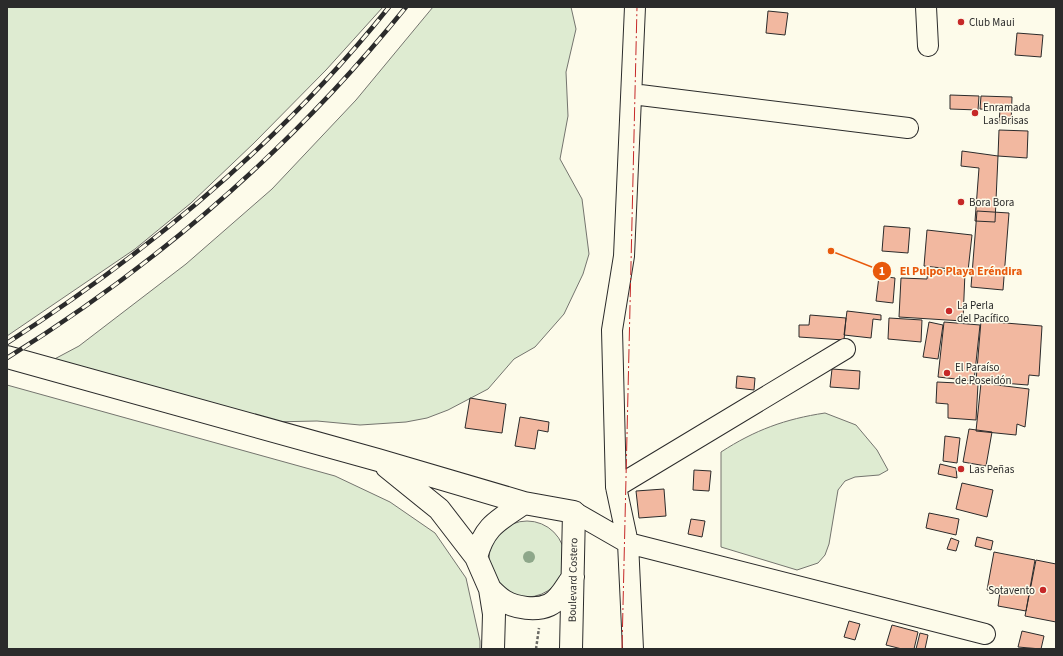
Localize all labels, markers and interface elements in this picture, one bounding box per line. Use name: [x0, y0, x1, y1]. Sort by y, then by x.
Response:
place label: Club Maui: [969, 15, 1015, 30]
marker: Club Maui: [956, 17, 966, 27]
place label: Enramada Las Brisas: [983, 100, 1030, 128]
marker: Enramada Las Brisas: [970, 108, 980, 118]
place label: Bora Bora: [969, 195, 1014, 210]
marker: Bora Bora: [956, 197, 966, 207]
callout: El Pulpo Playa Eréndira: [872, 259, 1031, 283]
text: 1: [879, 263, 885, 280]
text: El Pulpo Playa Eréndira: [900, 263, 1022, 280]
place label: La Perla del Pacífico: [957, 298, 1009, 326]
marker: La Perla del Pacífico: [944, 306, 954, 316]
place label: El Paraíso de Poseidón: [955, 360, 1012, 388]
marker: El Paraíso de Poseidón: [942, 368, 952, 378]
place label: Las Peñas: [969, 462, 1015, 477]
marker: Las Peñas: [956, 464, 966, 474]
street label: Boulevard Costero: [565, 538, 581, 622]
place label: Sotavento: [988, 583, 1035, 598]
marker: Sotavento: [1038, 585, 1048, 595]

